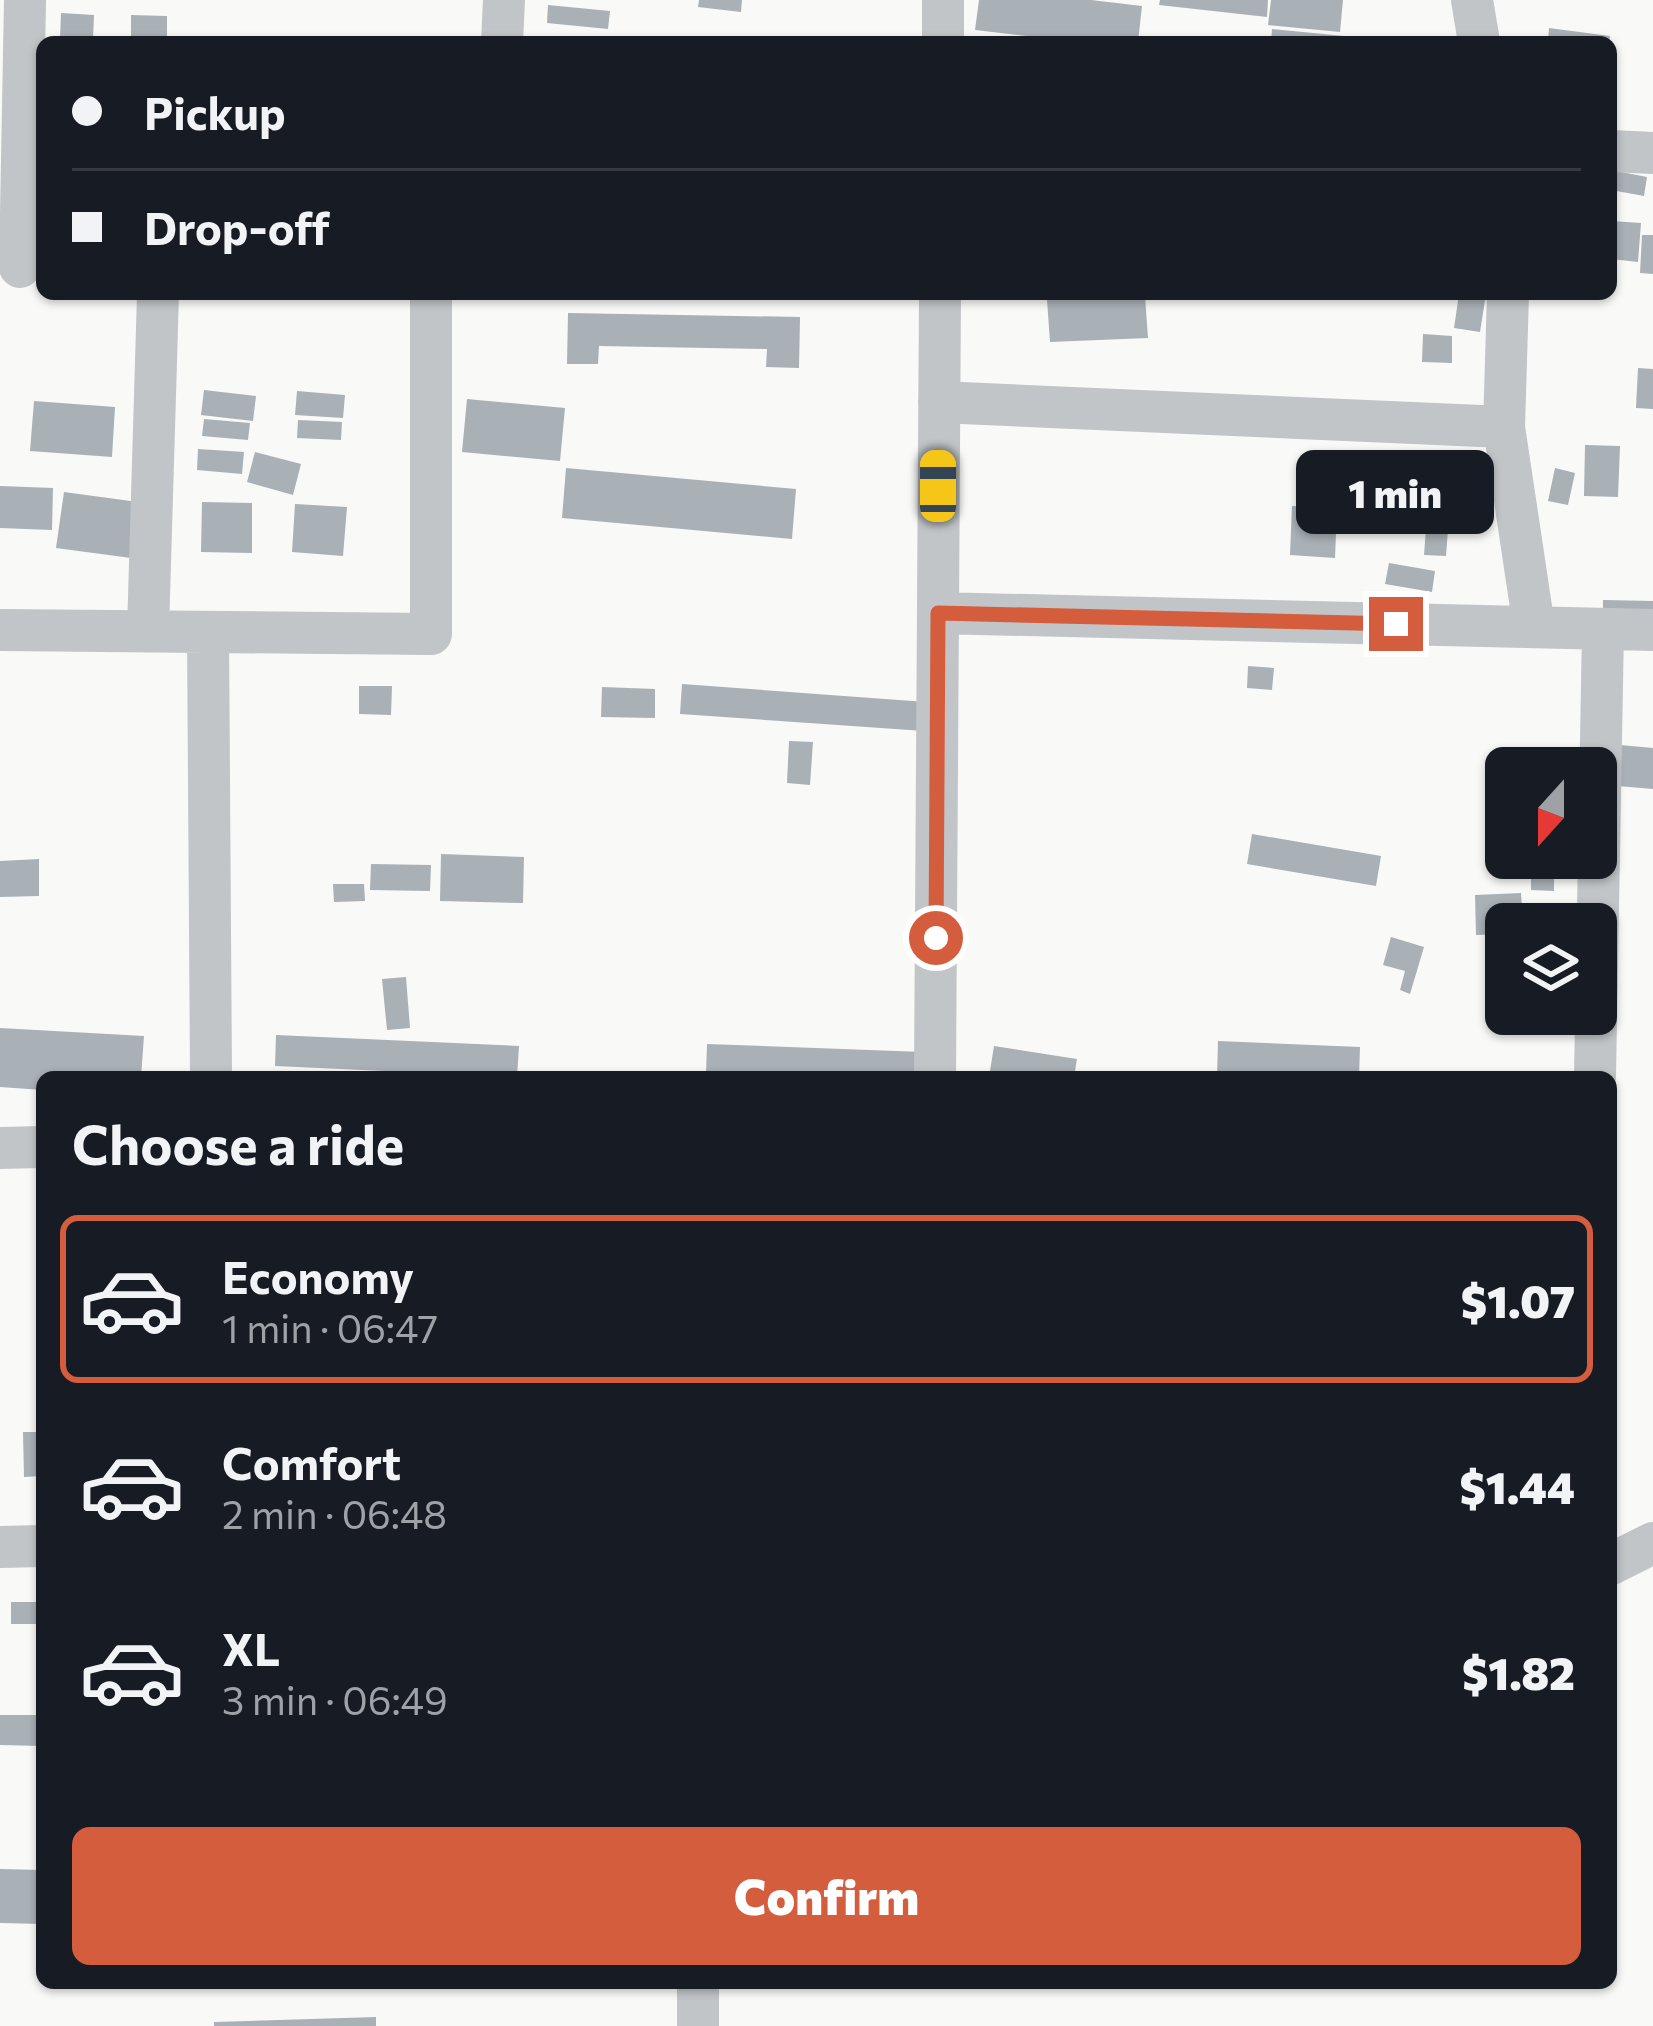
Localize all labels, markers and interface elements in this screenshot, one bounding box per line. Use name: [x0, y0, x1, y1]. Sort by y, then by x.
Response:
text: Pickup: [144, 84, 286, 139]
text: Drop-off: [144, 199, 330, 254]
car: [920, 450, 956, 522]
callout: 1 min: [1297, 450, 1495, 534]
text: 1 min: [1348, 468, 1442, 516]
route end: [1369, 597, 1423, 651]
north arrow: [1485, 747, 1617, 879]
map controls: [1485, 747, 1617, 1035]
button: layers: [1485, 903, 1617, 1035]
route start: [909, 911, 963, 965]
text: Choose a ride: [72, 1110, 404, 1176]
icon: car: [78, 1245, 186, 1353]
text: Economy: [222, 1248, 414, 1303]
text: $1.07: [1461, 1272, 1575, 1327]
text: 1 min · 06:47: [222, 1303, 438, 1351]
icon: car: [78, 1431, 186, 1539]
text: Comfort: [222, 1434, 401, 1489]
text: $1.44: [1459, 1458, 1575, 1513]
text: 2 min · 06:48: [222, 1489, 447, 1537]
icon: car: [78, 1617, 186, 1725]
text: XL: [222, 1620, 280, 1675]
text: $1.82: [1462, 1644, 1575, 1699]
text: 3 min · 06:49: [222, 1675, 448, 1723]
button: Confirm: [72, 1827, 1581, 1965]

